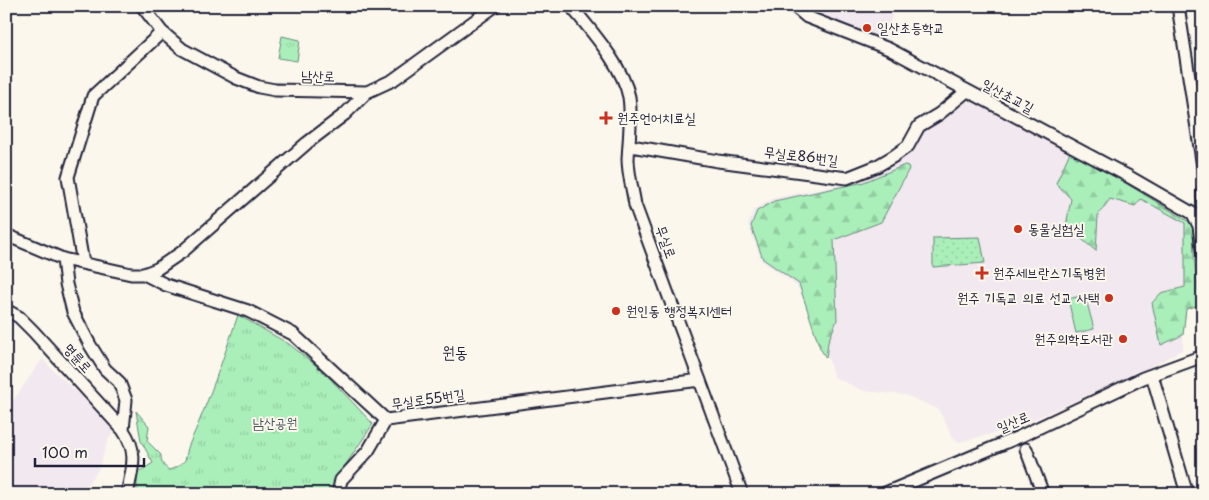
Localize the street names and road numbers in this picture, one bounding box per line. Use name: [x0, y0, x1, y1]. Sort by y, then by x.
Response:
street label: 남산로: [301, 65, 335, 86]
street label: 일산초교길: [978, 73, 1039, 118]
street label: 무실로86번길: [763, 141, 840, 171]
street label: 무실로: [651, 222, 682, 261]
street label: 명륜로: [59, 338, 97, 377]
street label: 무실로55번길: [390, 383, 467, 414]
street label: 일산로: [993, 405, 1032, 438]

